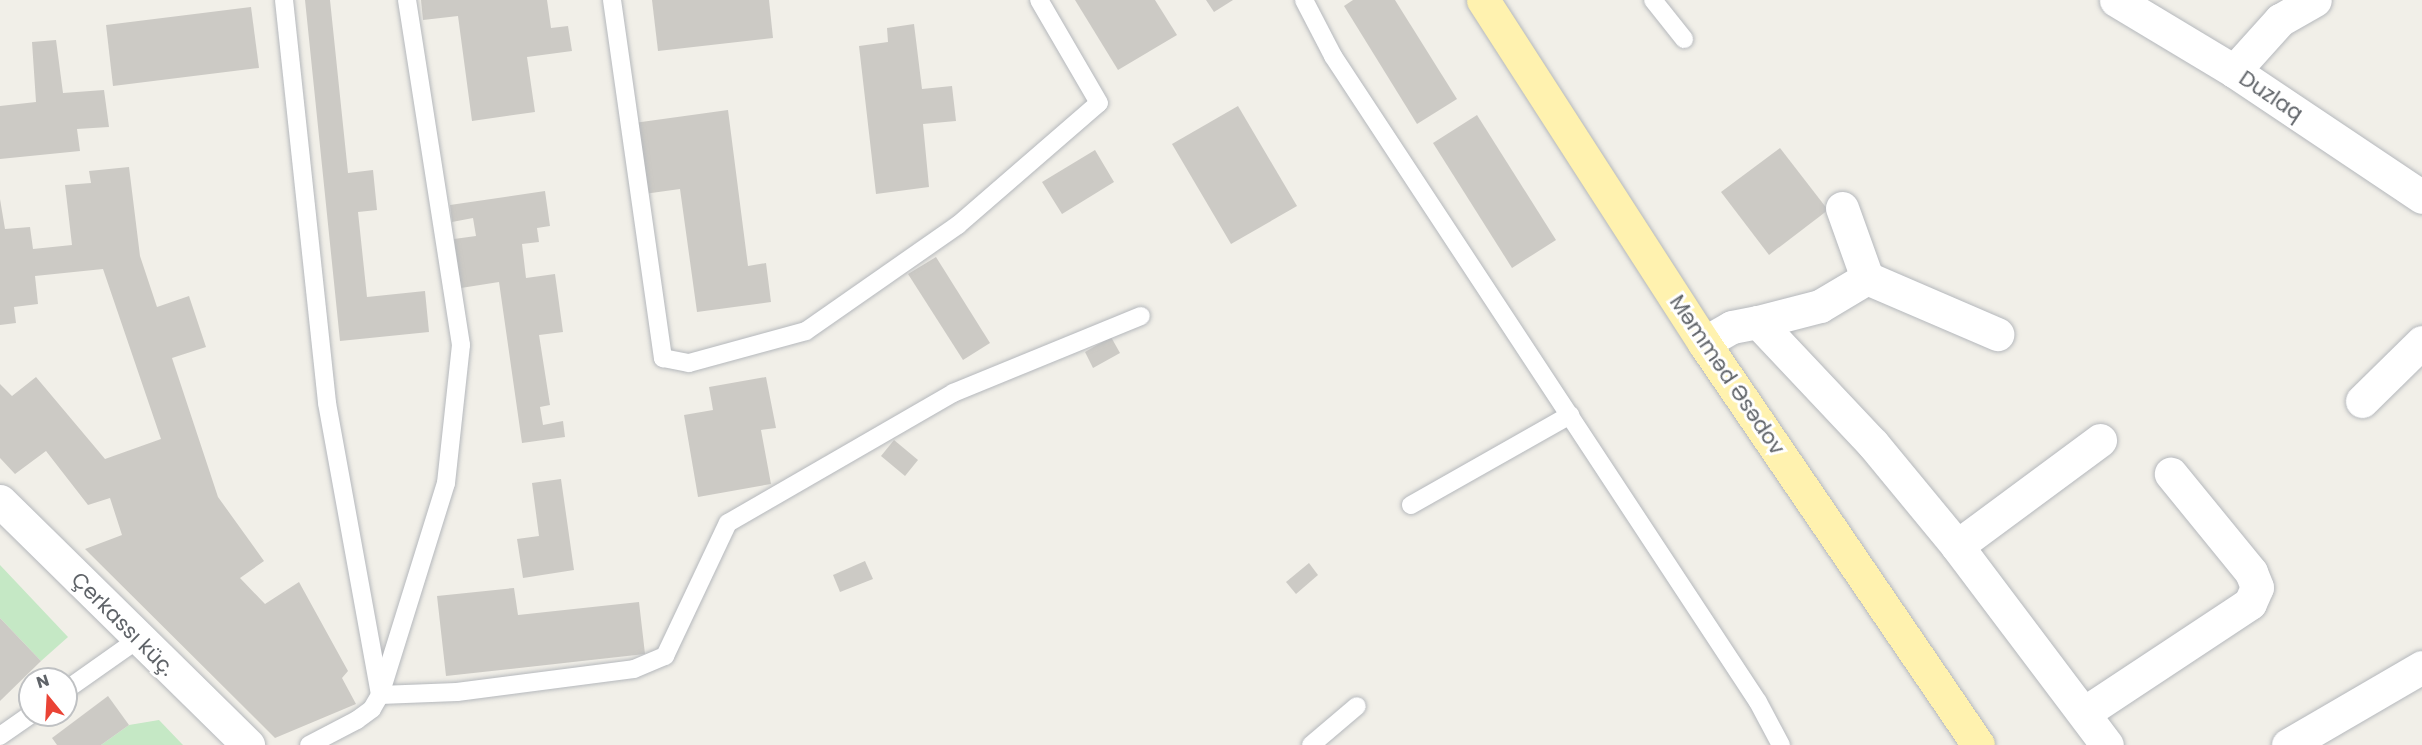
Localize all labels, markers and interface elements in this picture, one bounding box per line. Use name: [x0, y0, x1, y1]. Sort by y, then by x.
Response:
street label: Duzlaq: [2234, 66, 2308, 126]
street label: Məmməd Əsədov: [1664, 290, 1790, 460]
street label: Çerkassı küç.: [66, 567, 180, 681]
north arrow: [18, 667, 78, 727]
text: N: [34, 669, 52, 694]

